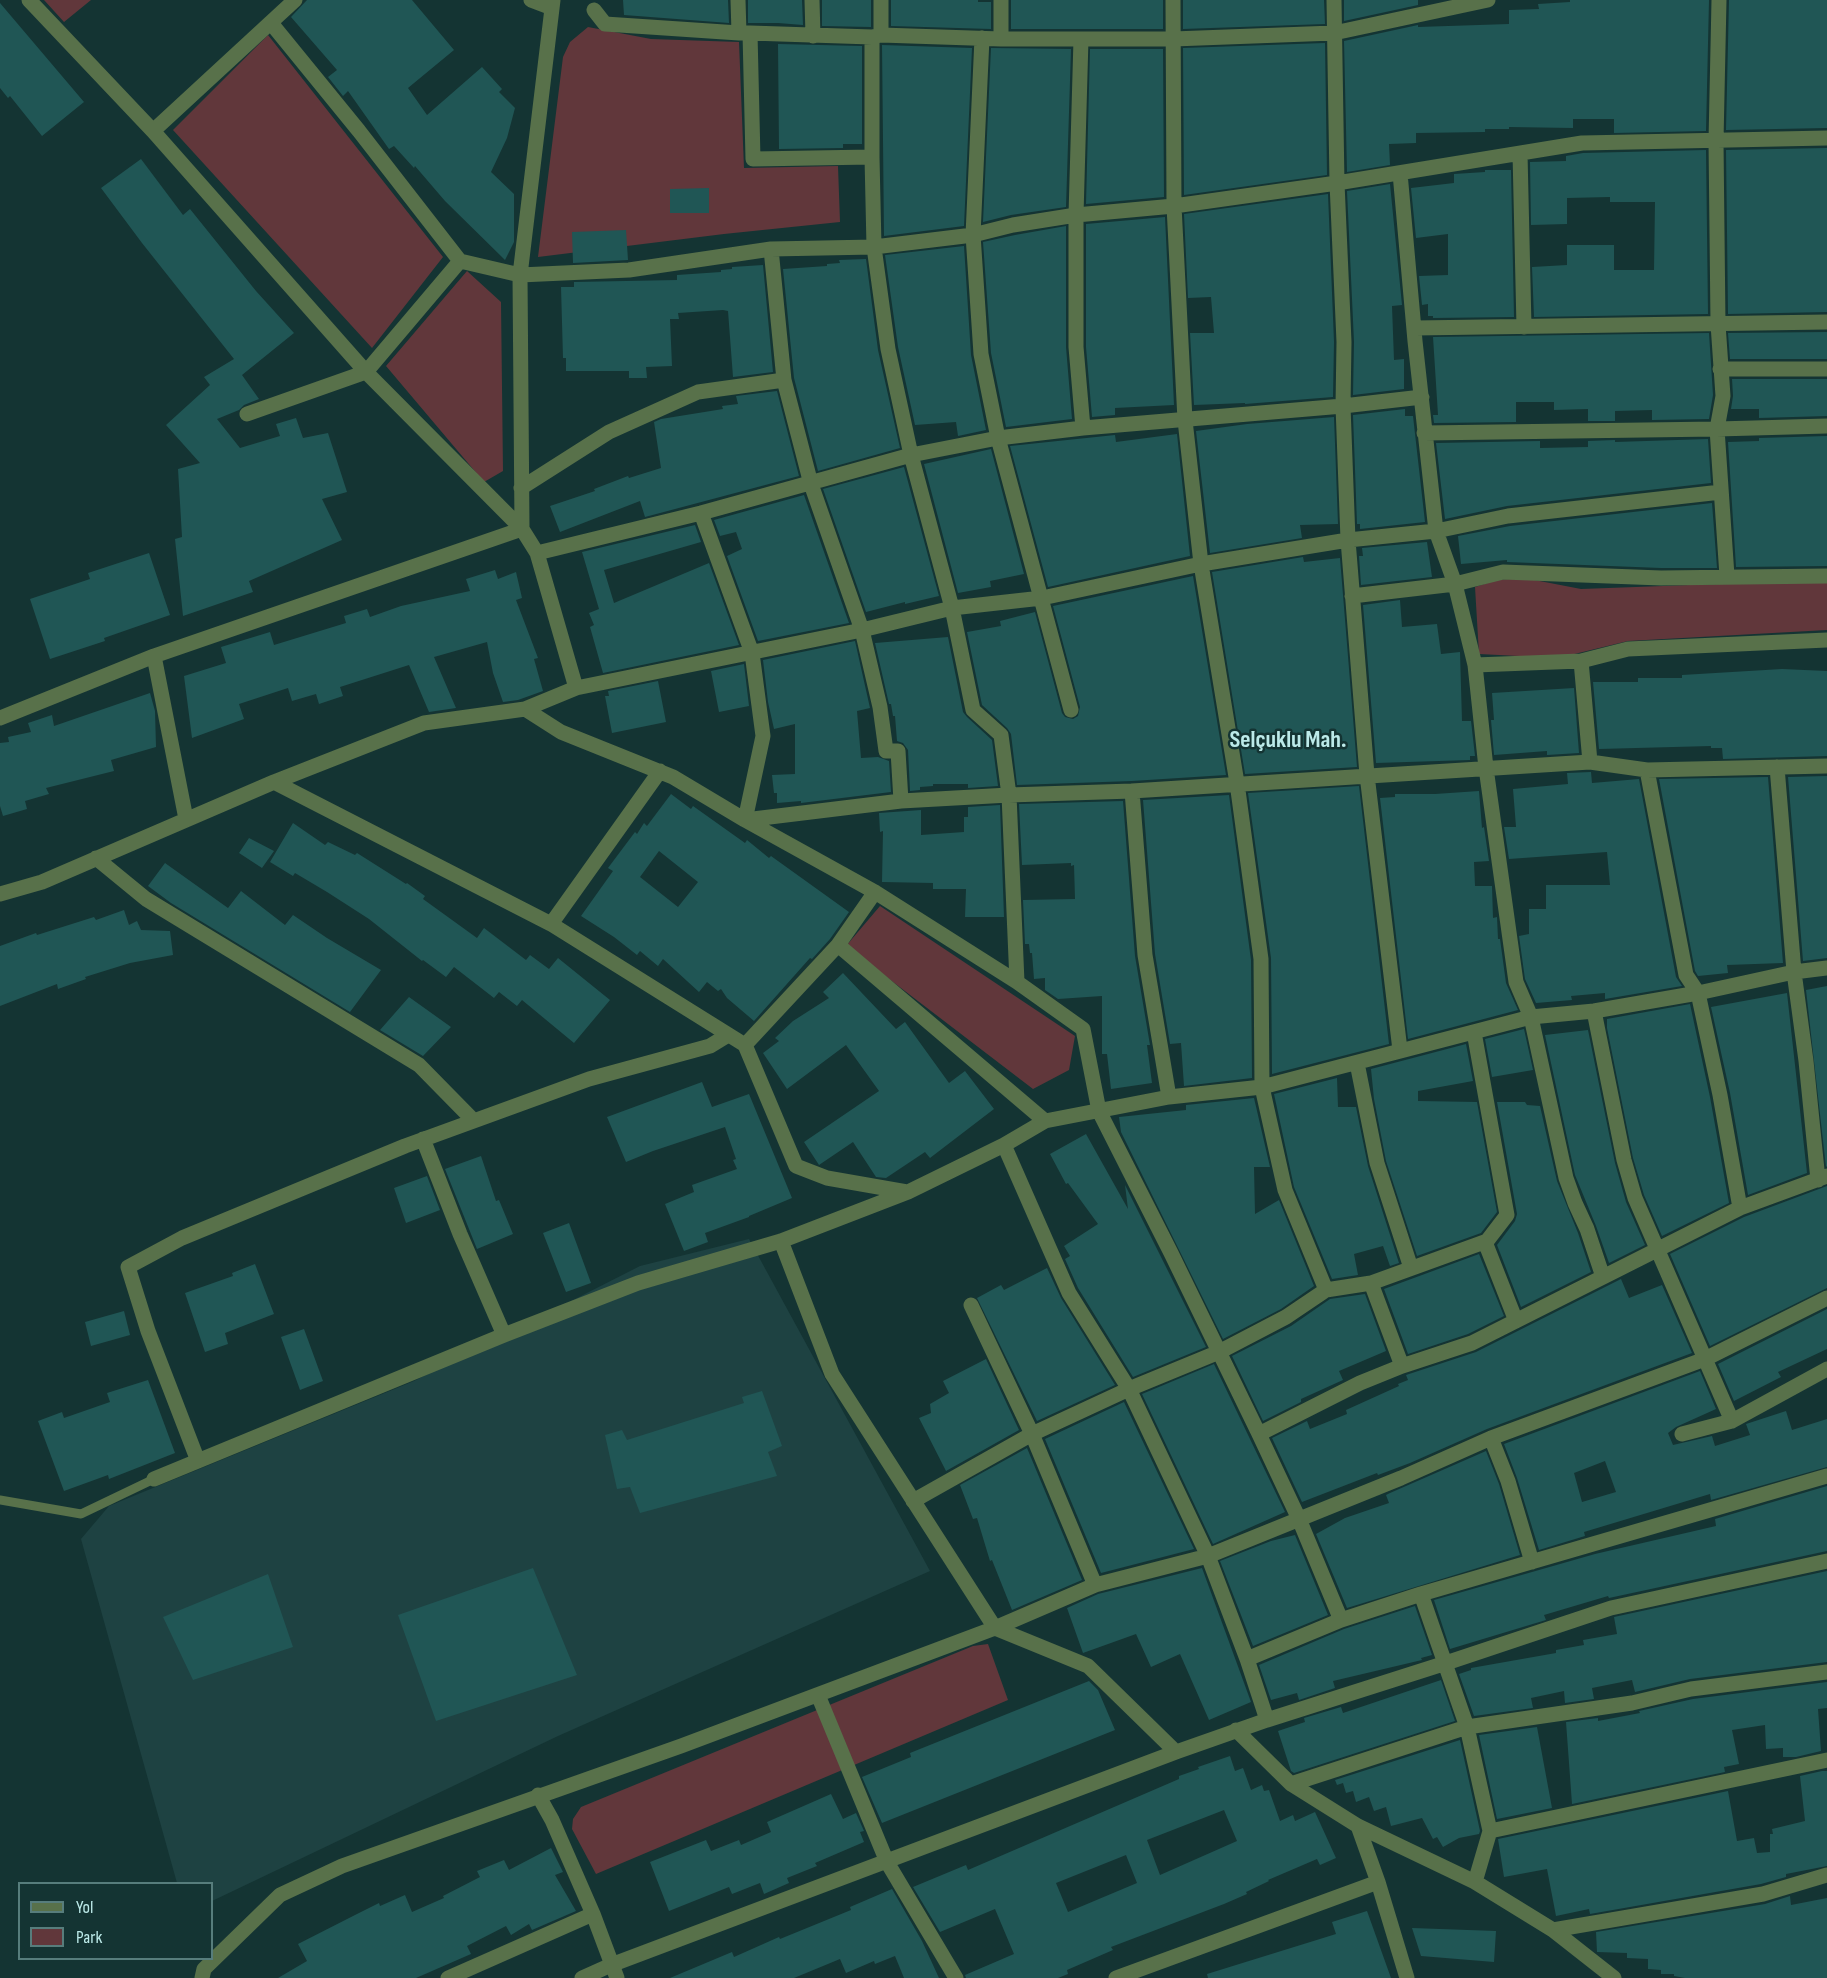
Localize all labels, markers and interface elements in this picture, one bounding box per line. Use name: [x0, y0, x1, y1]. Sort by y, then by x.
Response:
district label: Selçuklu Mah.: [1230, 727, 1346, 755]
legend: [18, 1882, 213, 1960]
text: Yol: [76, 1897, 93, 1918]
text: Park: [76, 1927, 102, 1948]

